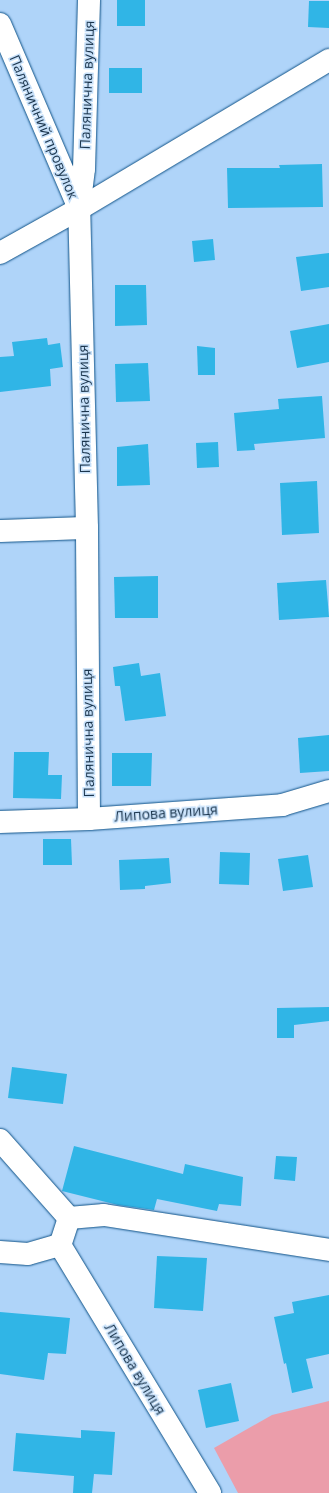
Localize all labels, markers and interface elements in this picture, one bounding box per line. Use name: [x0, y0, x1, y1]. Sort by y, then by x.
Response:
street label: Палянична вулиця: [76, 20, 98, 150]
street label: Паляничний провулок: [6, 53, 82, 201]
street label: Палянична вулиця: [74, 344, 94, 474]
street label: Палянична вулиця: [78, 668, 98, 798]
street label: Липова вулиця: [114, 801, 218, 825]
street label: Липова вулиця: [101, 1320, 169, 1418]

